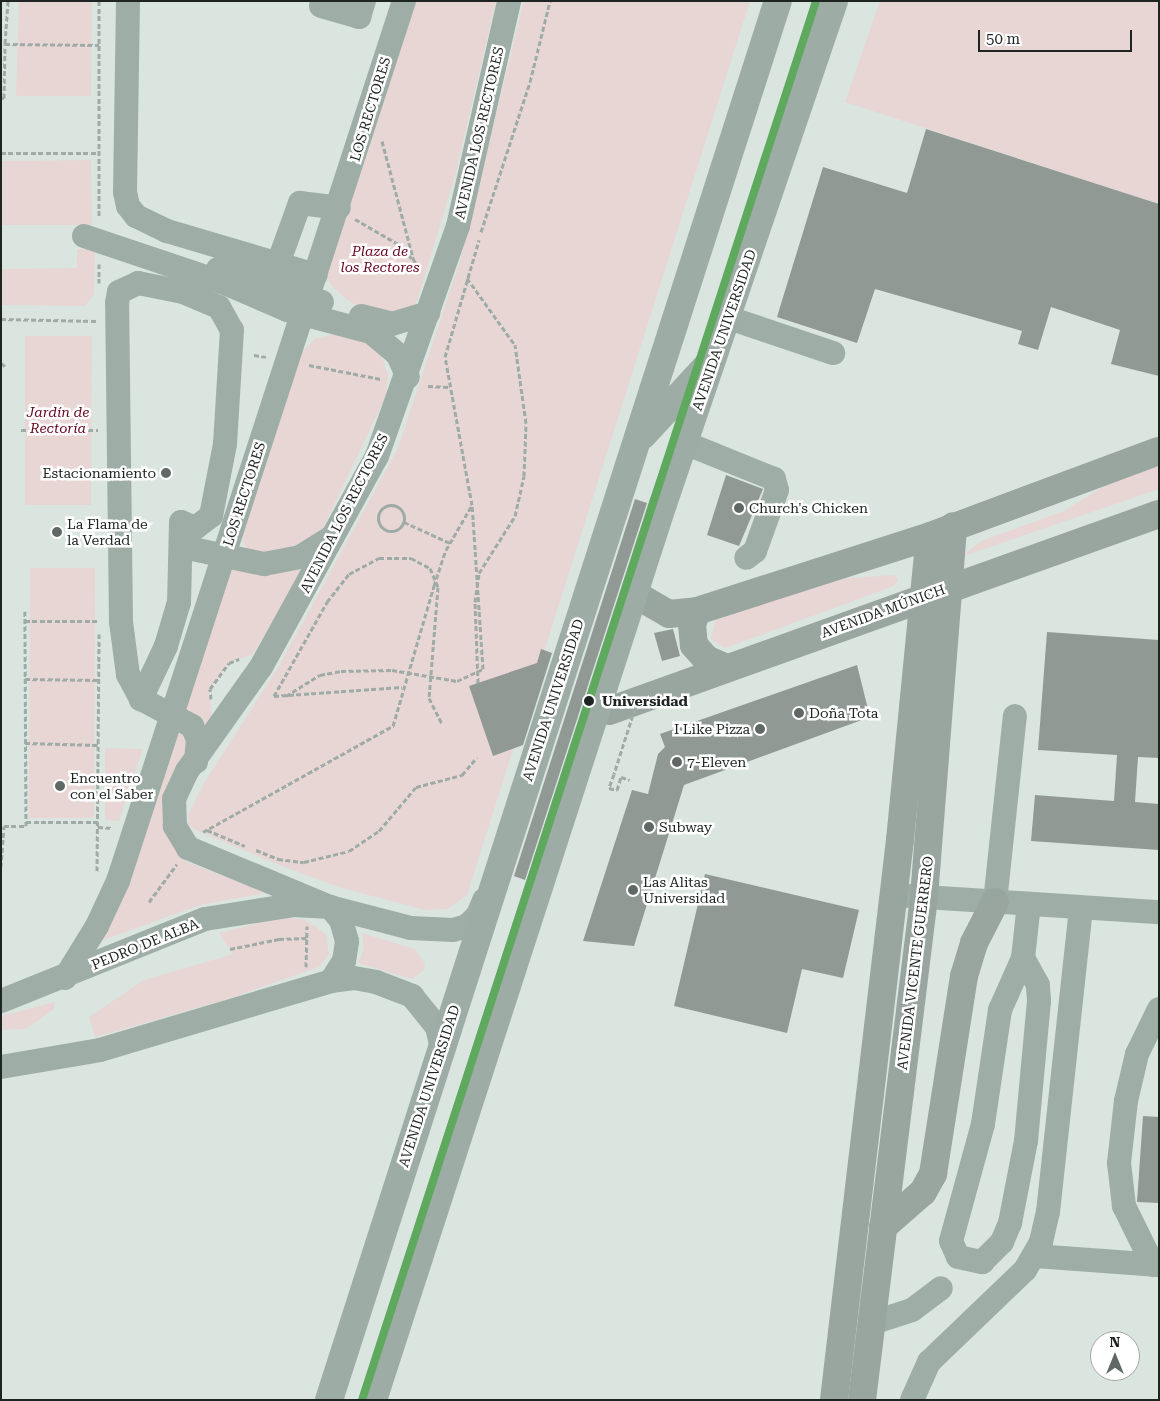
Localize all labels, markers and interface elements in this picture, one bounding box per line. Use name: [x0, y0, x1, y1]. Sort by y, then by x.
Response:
scale bar: [980, 20, 1134, 52]
text: 50 m: [986, 30, 1020, 48]
street label: AVENIDA LOS RECTORES: [451, 45, 507, 221]
street label: LOS RECTORES: [346, 55, 394, 163]
park label: Plaza de los Rectores: [340, 243, 420, 276]
street label: AVENIDA UNIVERSIDAD: [688, 247, 760, 413]
park label: Jardín de Rectoría: [27, 404, 89, 437]
street label: AVENIDA LOS RECTORES: [296, 431, 392, 595]
street label: LOS RECTORES: [219, 440, 269, 548]
place label: Estacionamiento: [43, 465, 156, 481]
marker: Estacionamiento: [160, 467, 172, 479]
place label: Church's Chicken: [749, 500, 868, 516]
marker: Church's Chicken: [733, 502, 745, 514]
place label: La Flama de la Verdad: [67, 516, 148, 548]
marker: La Flama de la Verdad: [51, 526, 63, 538]
street label: AVENIDA MÚNICH: [819, 581, 947, 641]
street label: AVENIDA UNIVERSIDAD: [519, 617, 587, 783]
marker: Universidad: [580, 692, 598, 710]
place label: Universidad: [602, 693, 688, 709]
place label: Doña Tota: [809, 705, 878, 721]
marker: Doña Tota: [793, 707, 805, 719]
place label: I Like Pizza: [674, 721, 750, 737]
marker: I Like Pizza: [754, 723, 766, 735]
place label: 7-Eleven: [687, 754, 746, 770]
marker: 7-Eleven: [671, 756, 683, 768]
place label: Encuentro con el Saber: [70, 770, 153, 802]
marker: Encuentro con el Saber: [54, 780, 66, 792]
place label: Subway: [659, 819, 712, 835]
marker: Subway: [643, 821, 655, 833]
street label: AVENIDA VICENTE GUERRERO: [894, 855, 936, 1071]
place label: Las Alitas Universidad: [643, 874, 725, 906]
marker: Las Alitas Universidad: [627, 884, 639, 896]
street label: PEDRO DE ALBA: [89, 915, 201, 973]
street label: AVENIDA UNIVERSIDAD: [395, 1003, 463, 1169]
north arrow: [1090, 1331, 1140, 1381]
text: N: [1110, 1334, 1120, 1350]

